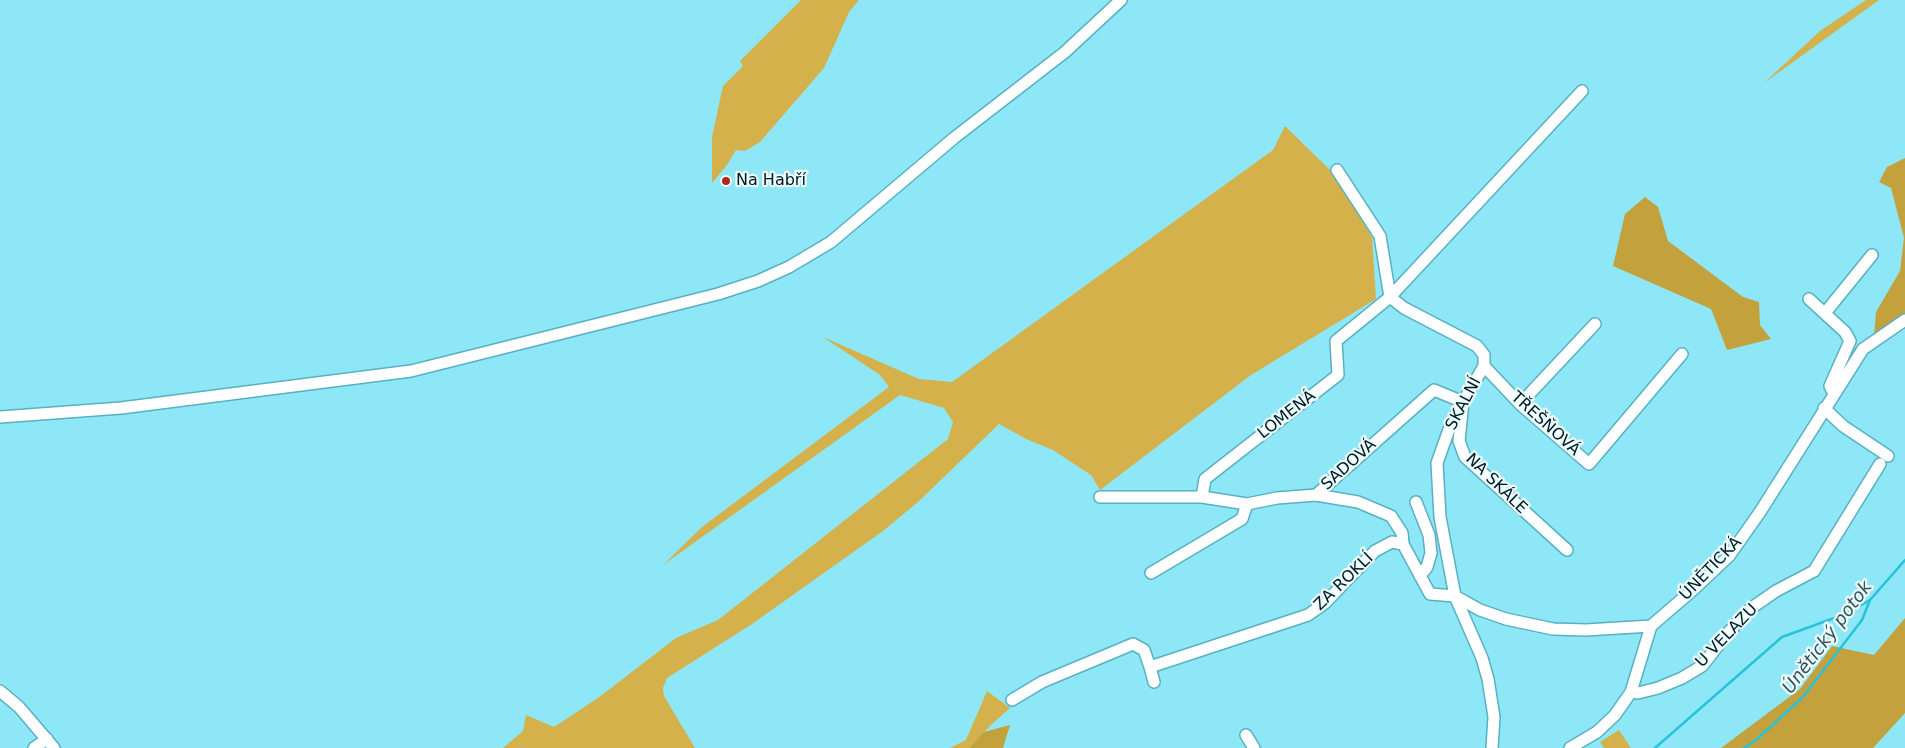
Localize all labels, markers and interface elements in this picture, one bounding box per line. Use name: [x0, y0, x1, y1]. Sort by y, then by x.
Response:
place label: Na Habří: [736, 171, 806, 191]
marker: Na Habří: [720, 175, 732, 187]
street label: SKALNÍ: [1442, 374, 1486, 434]
street label: LOMENÁ: [1254, 387, 1320, 443]
street label: TŘEŠŇOVÁ: [1507, 388, 1583, 460]
street label: SADOVÁ: [1318, 435, 1380, 495]
street label: NA SKÁLE: [1461, 450, 1531, 518]
street label: ÚNĚTICKÁ: [1676, 533, 1746, 605]
street label: ZA ROKLÍ: [1310, 549, 1378, 615]
water label: Únětický potok: [1779, 577, 1877, 699]
street label: U VELAZU: [1692, 600, 1762, 672]

